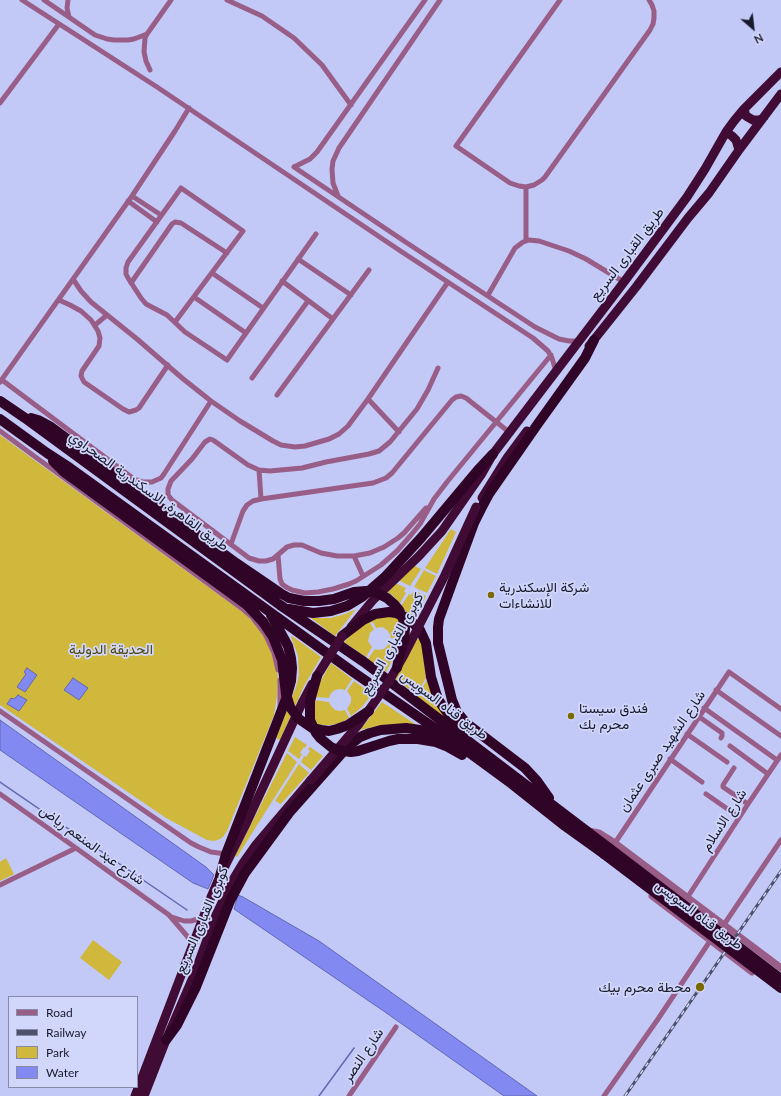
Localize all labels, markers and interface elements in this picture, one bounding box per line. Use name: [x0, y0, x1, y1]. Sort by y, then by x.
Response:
north arrow: [733, 8, 773, 48]
text: N: [752, 31, 766, 47]
street label: طريق القبارى السريع: [586, 204, 668, 304]
street label: طريق القاهرة, الاسكندرية الصحراوي: [66, 428, 232, 554]
place label: شركة الإسكندرية للانشاءات: [499, 579, 589, 612]
street label: كوبرى القبارى السريع: [357, 590, 427, 698]
marker: شركة الإسكندرية للانشاءات: [486, 590, 496, 600]
park label: الحديقة الدولية: [69, 641, 153, 657]
street label: طريق قناه السويس: [397, 667, 491, 743]
street label: شارع الشهيد صبرى عثمان: [615, 687, 709, 815]
place label: فندق سيستا محرم بك: [579, 700, 648, 732]
marker: فندق سيستا محرم بك: [566, 711, 576, 721]
street label: شارع الاسلام: [698, 786, 750, 854]
street label: شارع عبد المنعم رياض: [36, 801, 148, 889]
street label: كوبرى القبارى السريع: [172, 864, 232, 976]
street label: طريق قناه السويس: [652, 877, 746, 953]
place label: محطة محرم بيك: [599, 979, 691, 995]
marker: محطة محرم بيك: [694, 981, 706, 993]
legend: [8, 996, 138, 1088]
text: Road: [46, 1005, 73, 1020]
text: Railway: [46, 1025, 86, 1040]
street label: شارع النصر: [339, 1025, 387, 1085]
text: Park: [46, 1045, 69, 1060]
text: Water: [46, 1065, 79, 1080]

